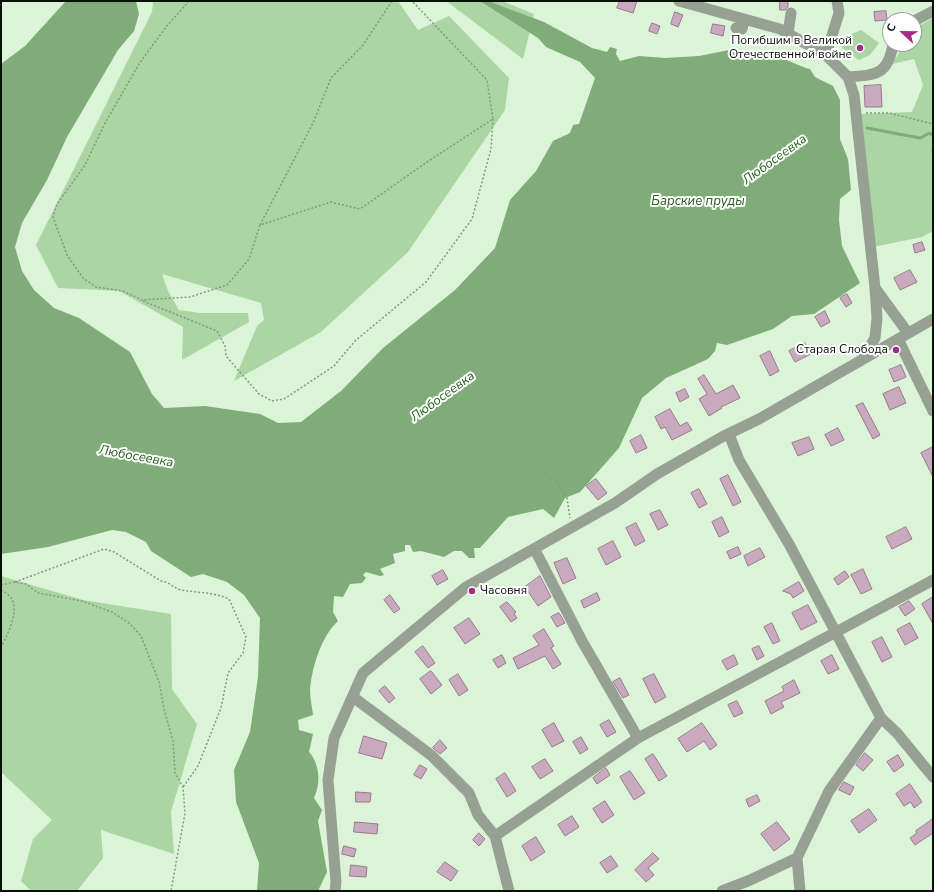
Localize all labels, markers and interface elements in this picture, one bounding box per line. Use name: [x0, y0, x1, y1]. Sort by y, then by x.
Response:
north arrow: [882, 12, 922, 52]
text: С: [883, 21, 900, 34]
place label: Погибшим в Великой Отечественной войне: [729, 34, 852, 62]
marker: Погибшим в Великой Отечественной войне: [855, 43, 865, 53]
water label: Любосеевка: [740, 131, 810, 189]
water label: Барские пруды: [651, 194, 745, 210]
place label: Старая Слобода: [796, 343, 888, 357]
marker: Старая Слобода: [891, 345, 901, 355]
water label: Любосеевка: [408, 368, 478, 426]
water label: Любосеевка: [97, 443, 175, 471]
place label: Часовня: [480, 584, 527, 598]
marker: Часовня: [467, 586, 477, 596]

